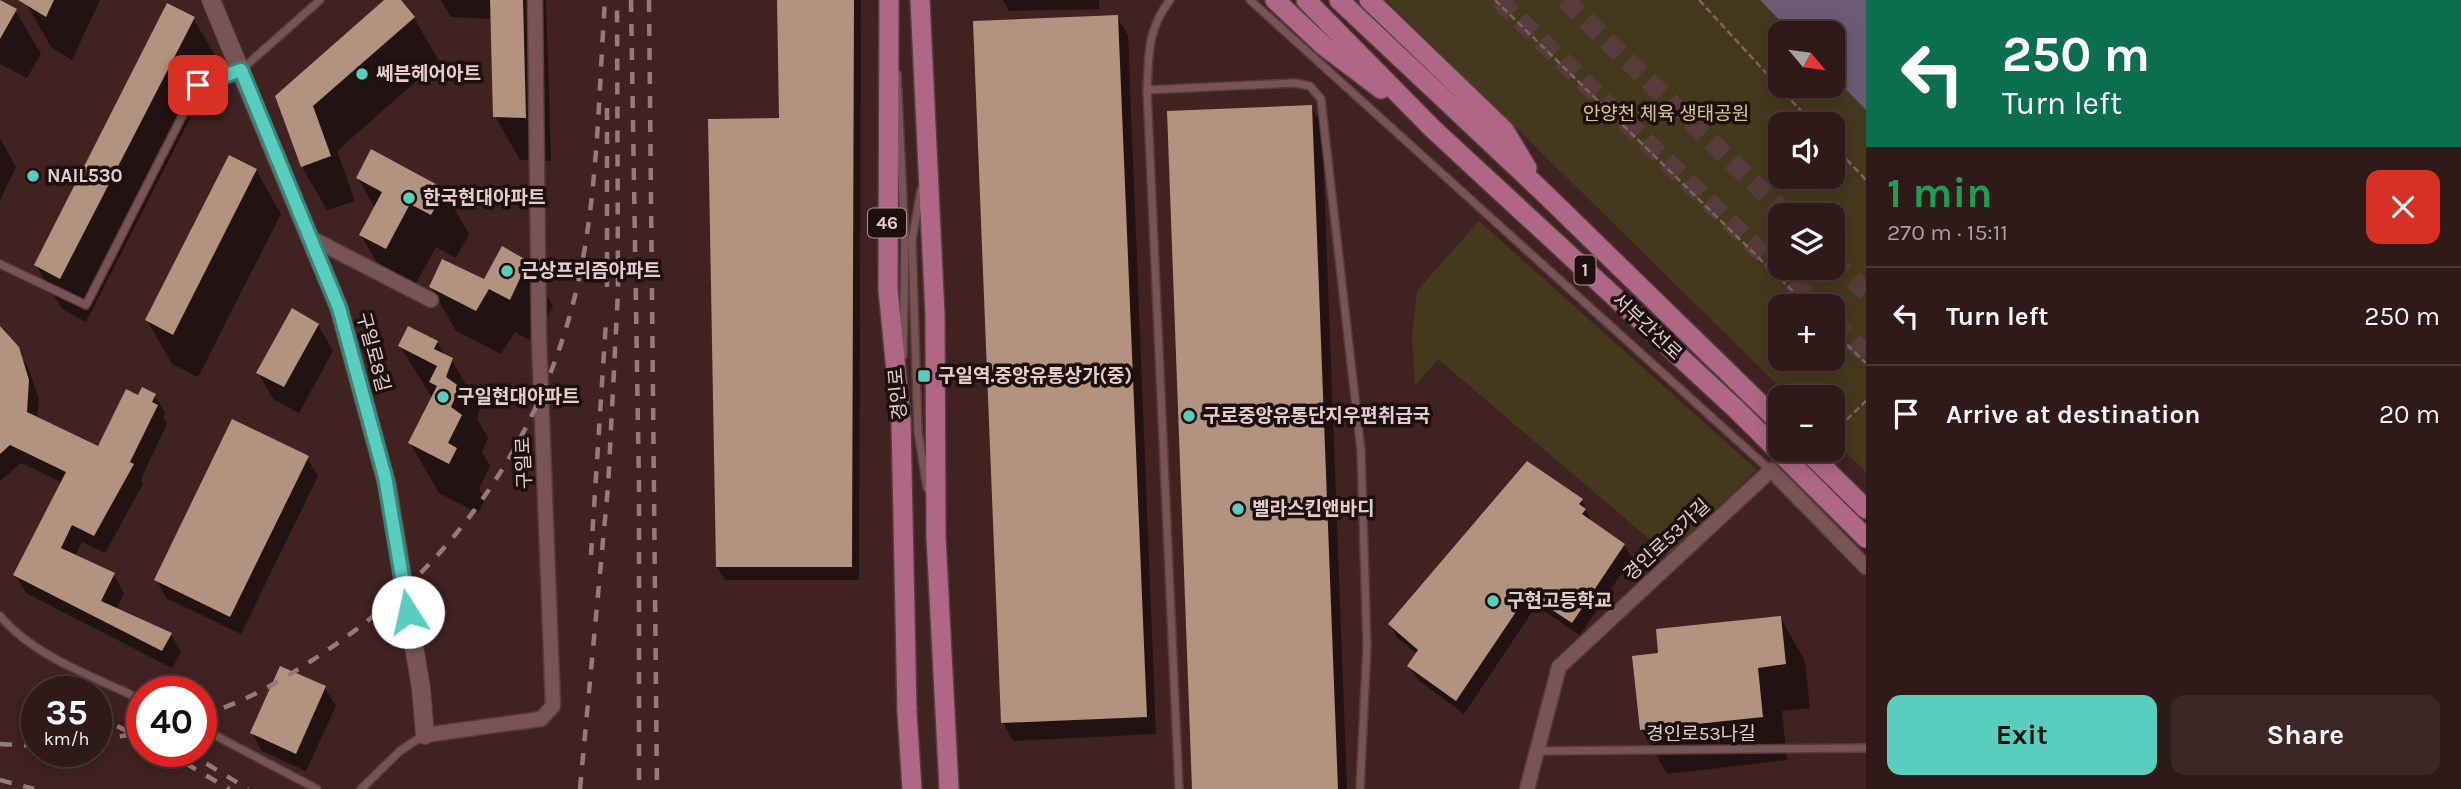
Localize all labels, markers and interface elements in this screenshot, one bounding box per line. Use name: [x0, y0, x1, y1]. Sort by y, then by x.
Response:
north arrow: [1768, 21, 1844, 98]
map controls: [1768, 21, 1845, 462]
text: 250 m: [2002, 26, 2150, 83]
icon: left: [1887, 28, 1978, 119]
pin: [168, 55, 228, 115]
place label: 쎄븐헤어아트: [376, 63, 481, 85]
icon: arrive: [179, 66, 217, 104]
marker: 쎄븐헤어아트: [354, 66, 370, 82]
text: Turn left: [2002, 85, 2122, 122]
park label: 안양천 체육 생태공원: [1583, 103, 1749, 125]
button: sound: [1768, 112, 1845, 189]
place label: NAIL530: [47, 165, 123, 187]
marker: NAIL530: [25, 168, 41, 184]
text: 1 min: [1887, 168, 1992, 218]
button: close: [2366, 170, 2440, 244]
place label: 한국현대아파트: [423, 187, 545, 209]
marker: 한국현대아파트: [401, 190, 417, 206]
button: layers: [1768, 203, 1845, 280]
road number: 46: [868, 208, 906, 238]
text: 270 m · 15:11: [1887, 219, 2008, 246]
road number: 1: [1574, 256, 1596, 284]
place label: 근상프리즘아파트: [521, 260, 661, 282]
marker: 근상프리즘아파트: [499, 263, 515, 279]
street label: 서부간선로: [1608, 289, 1686, 365]
button: +: [1768, 294, 1845, 371]
icon: left: [1887, 297, 1925, 335]
text: Turn left: [1946, 301, 2048, 332]
text: 250 m: [2364, 301, 2440, 332]
street label: 구일로8길: [352, 310, 394, 394]
place label: 구일역.중앙유통상가(중): [938, 365, 1132, 387]
street label: 경인로: [885, 367, 911, 421]
marker: 구일역.중앙유통상가(중): [916, 368, 932, 384]
button: −: [1768, 385, 1845, 462]
place label: 구일현대아파트: [457, 386, 579, 408]
marker: 구일현대아파트: [435, 389, 451, 405]
icon: arrive: [1887, 395, 1925, 433]
text: Arrive at destination: [1946, 399, 2200, 430]
text: 20 m: [2379, 399, 2440, 430]
place label: 구로중앙유통단지우편취급국: [1203, 405, 1430, 427]
marker: 구로중앙유통단지우편취급국: [1181, 408, 1197, 424]
street label: 구일로: [512, 436, 536, 490]
street label: 경인로53가길: [1620, 495, 1714, 585]
place label: 벨라스킨앤바디: [1252, 498, 1374, 520]
marker: 벨라스킨앤바디: [1230, 501, 1246, 517]
position arrow: [371, 575, 445, 649]
place label: 구현고등학교: [1507, 590, 1612, 612]
marker: 구현고등학교: [1485, 593, 1501, 609]
speed limit sign: 40: [126, 676, 217, 767]
text: 35: [45, 692, 88, 733]
button: Exit: [1887, 695, 2157, 775]
button: Share: [2171, 695, 2440, 775]
street label: 경인로53나길: [1646, 723, 1756, 745]
text: km/h: [44, 728, 89, 750]

